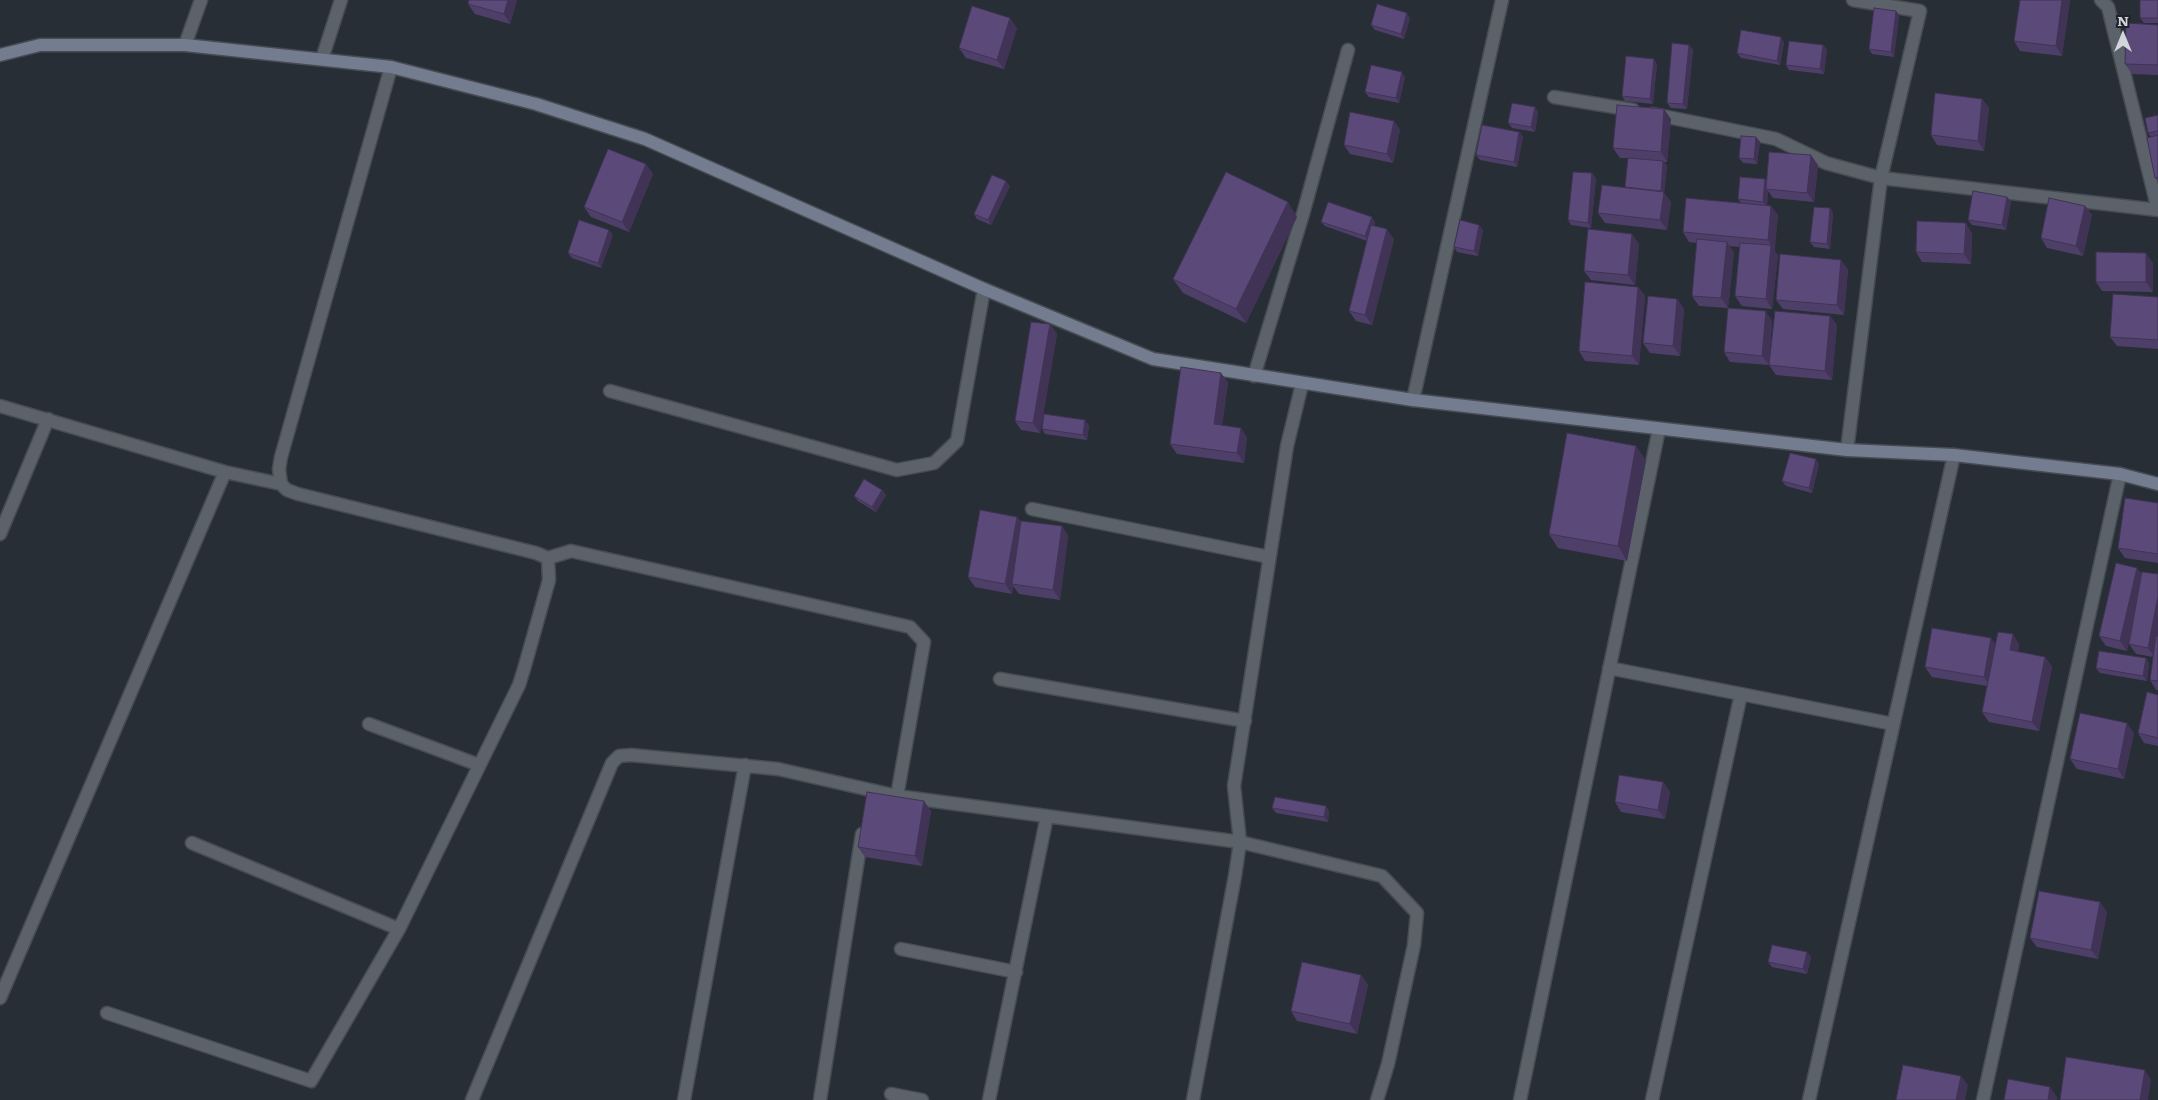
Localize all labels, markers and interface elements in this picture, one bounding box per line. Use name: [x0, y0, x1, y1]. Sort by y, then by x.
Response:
north arrow: [2098, 10, 2148, 60]
text: N: [2117, 10, 2129, 30]

